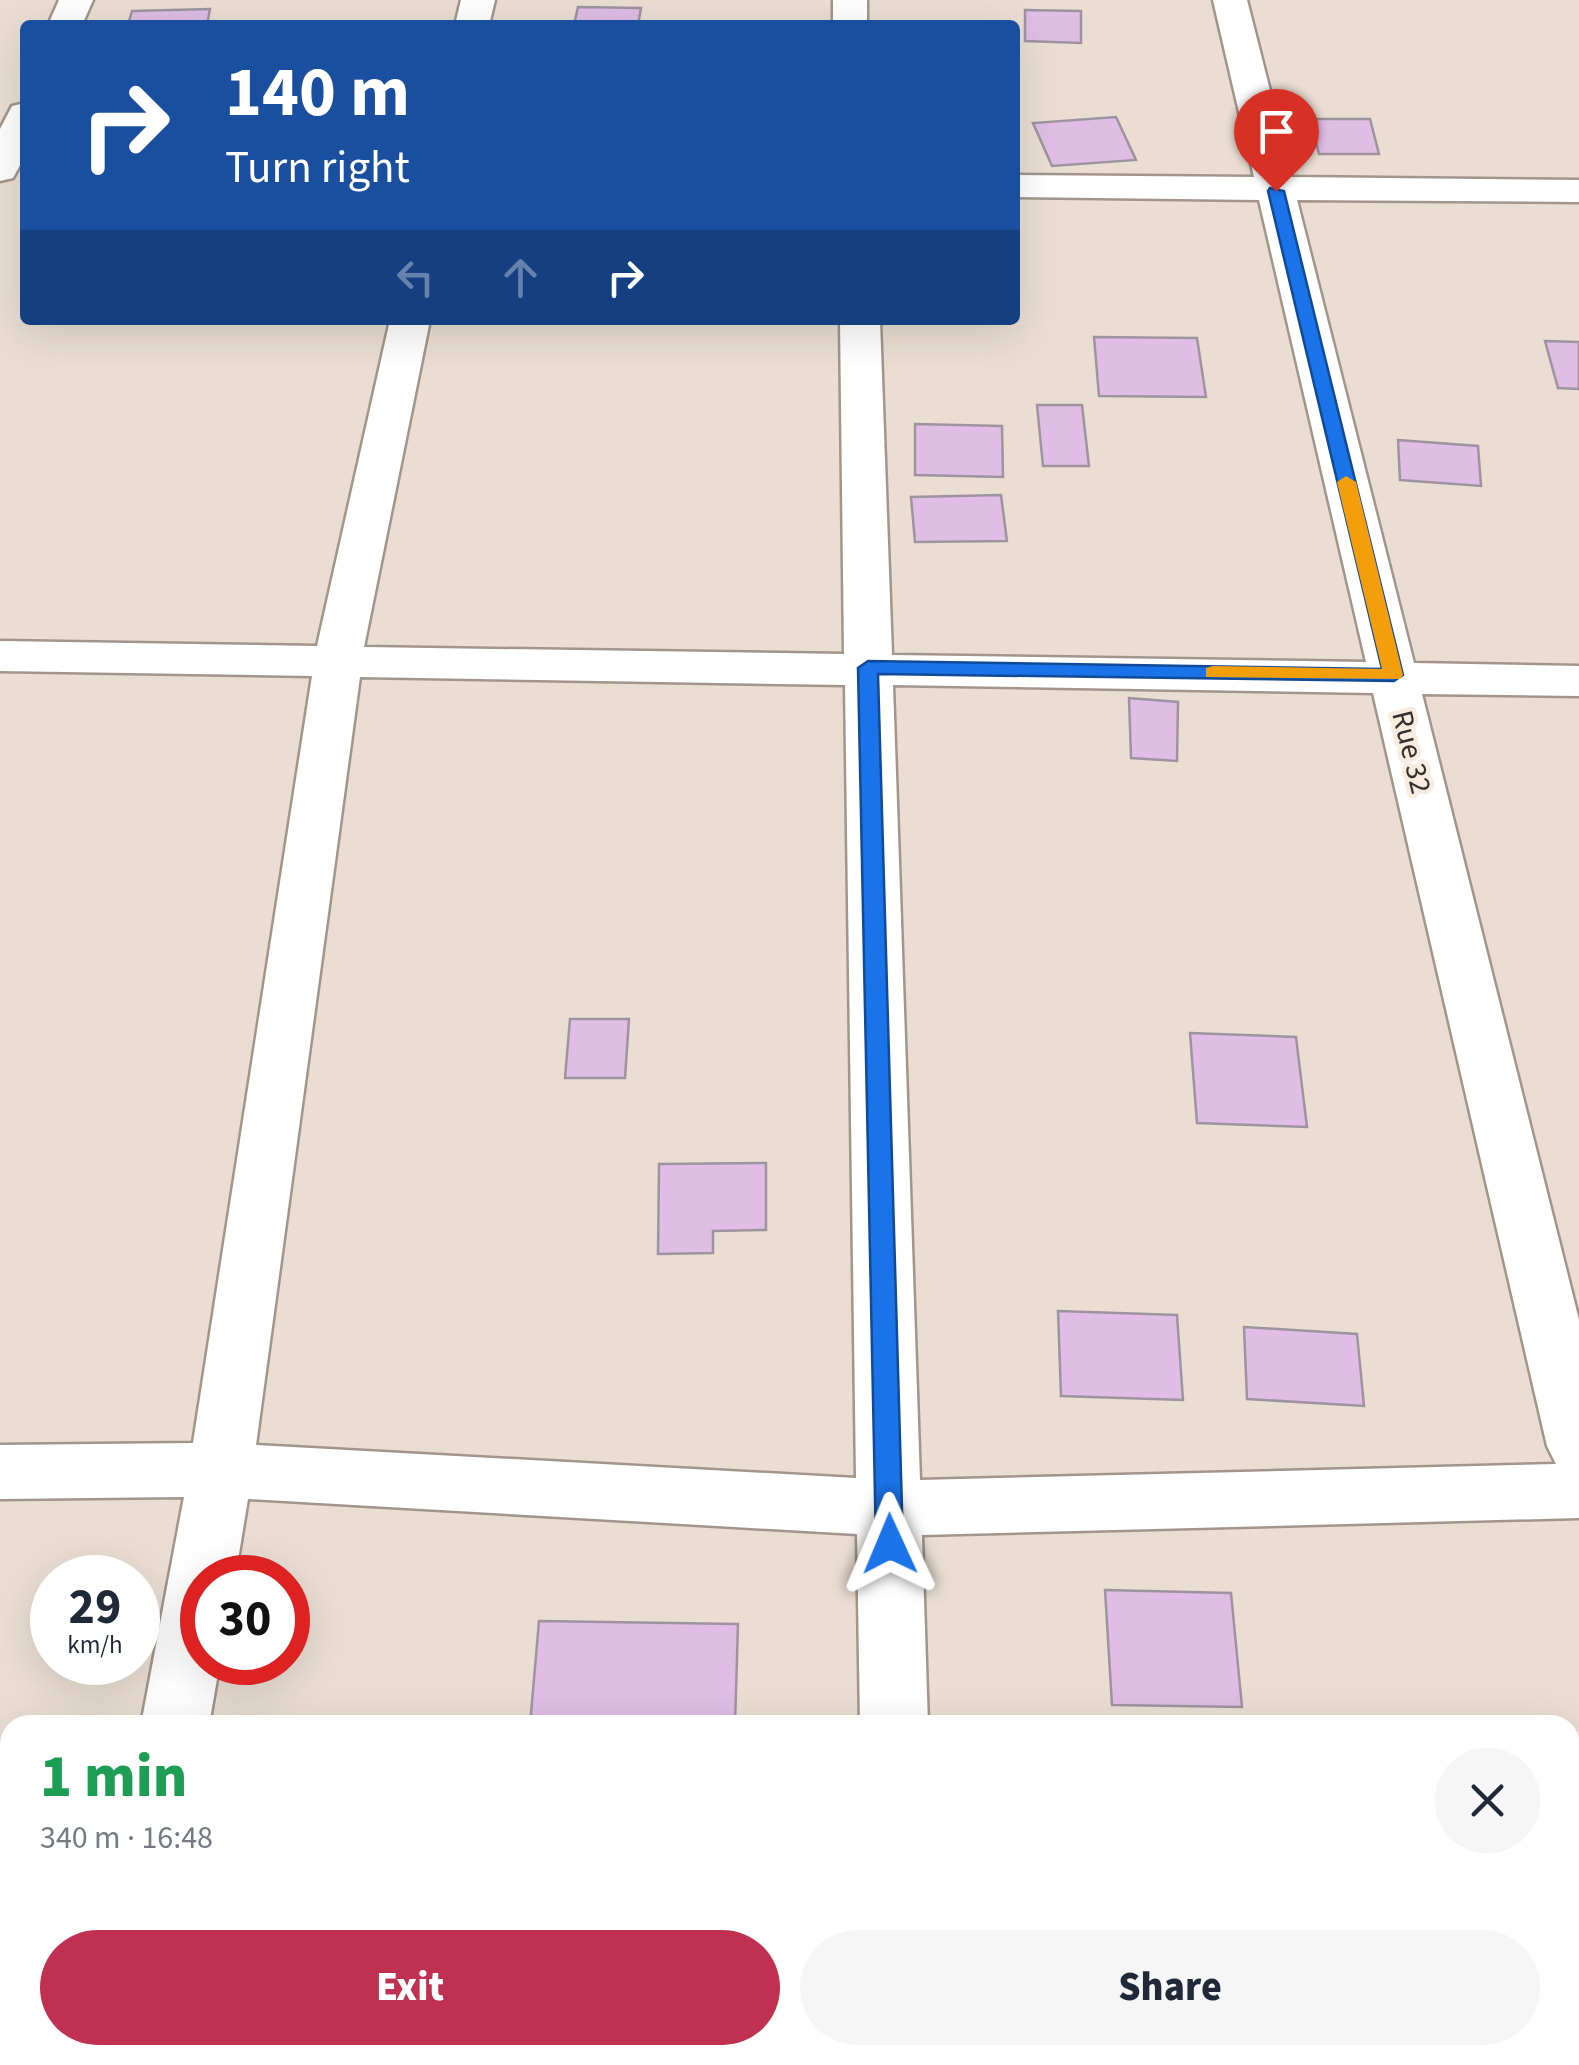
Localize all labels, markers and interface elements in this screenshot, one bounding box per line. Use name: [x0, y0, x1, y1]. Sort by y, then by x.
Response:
text: 140 m: [225, 43, 410, 143]
icon: right: [60, 60, 190, 190]
pin: [1234, 89, 1319, 192]
icon: arrive: [1249, 104, 1304, 159]
text: Turn right: [225, 136, 410, 200]
icon: left: [388, 250, 443, 305]
icon: ahead: [493, 250, 548, 305]
icon: right: [598, 250, 653, 305]
street label: Rue 32: [1380, 706, 1443, 798]
position arrow: [838, 1492, 942, 1596]
speed limit sign: 30: [180, 1555, 310, 1685]
text: 29: [69, 1572, 121, 1643]
text: km/h: [67, 1627, 123, 1663]
text: 1 min: [40, 1735, 187, 1820]
button: close: [1435, 1748, 1540, 1853]
text: 340 m · 16:48: [40, 1815, 213, 1861]
button: Exit: [40, 1930, 780, 2045]
button: Share: [800, 1930, 1540, 2045]

